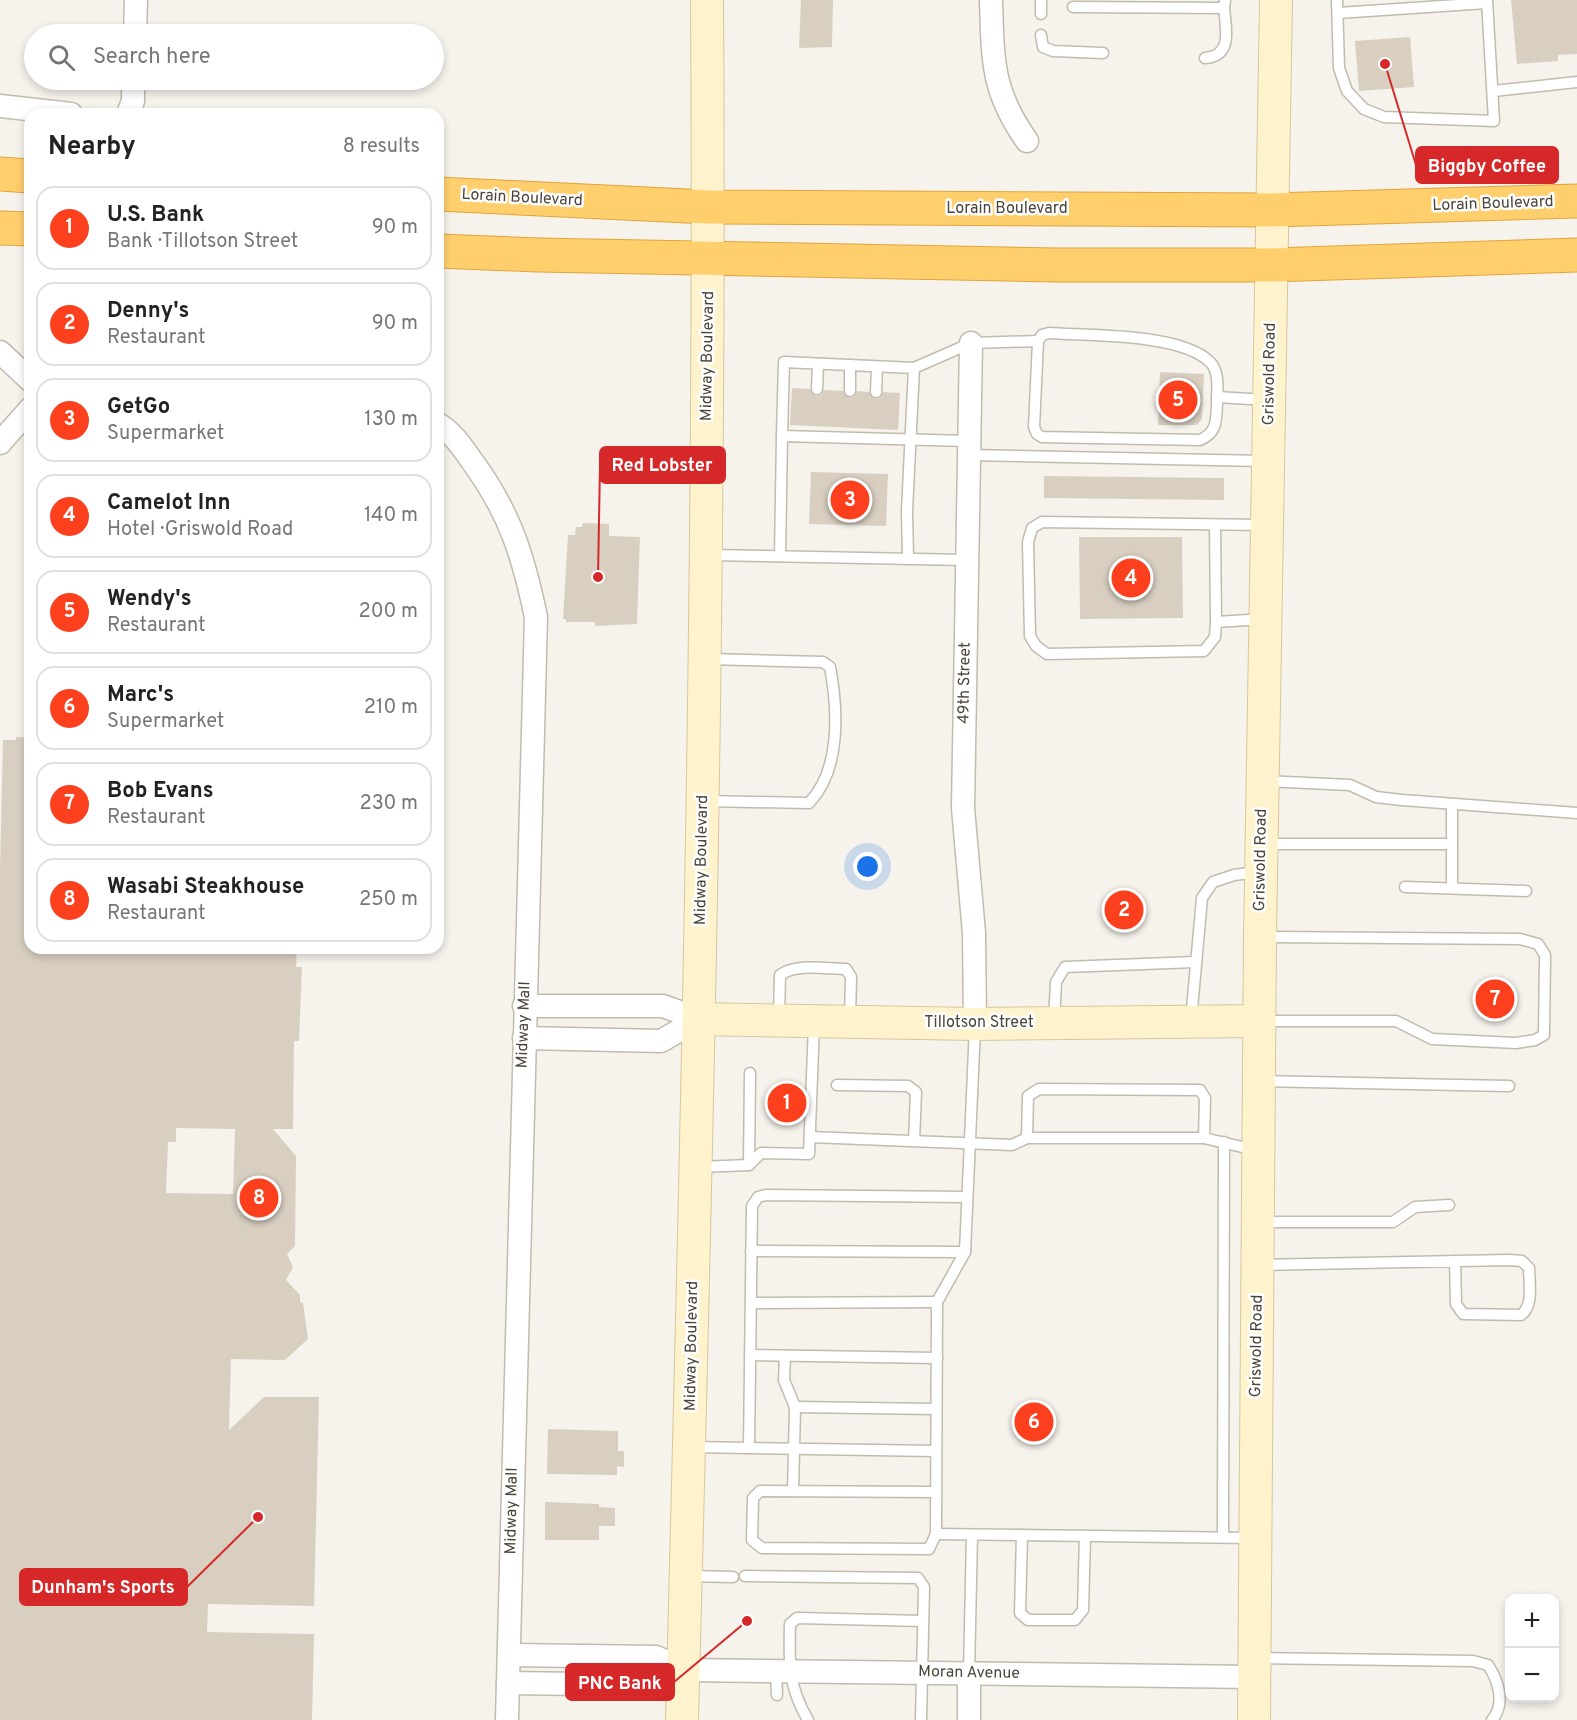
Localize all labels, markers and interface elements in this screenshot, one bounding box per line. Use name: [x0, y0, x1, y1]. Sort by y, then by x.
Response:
search box: [24, 24, 444, 90]
icon: search: [45, 41, 78, 74]
text: Search here: [93, 44, 211, 71]
text: Nearby: [48, 131, 136, 164]
text: 8 results: [343, 134, 420, 160]
callout: Biggby Coffee: [1416, 147, 1558, 183]
text: Biggby Coffee: [1428, 156, 1546, 179]
street label: Lorain Boulevard: [461, 185, 583, 211]
street label: Lorain Boulevard: [1432, 192, 1554, 216]
street label: Lorain Boulevard: [946, 199, 1068, 219]
text: U.S. Bank: [107, 202, 204, 229]
text: 1: [66, 215, 74, 241]
text: 90 m: [372, 215, 418, 241]
text: Bank · Tillotson Street: [107, 229, 298, 255]
street label: Midway Boulevard: [697, 291, 719, 421]
text: Denny's: [107, 298, 189, 325]
text: 2: [63, 311, 76, 337]
text: 90 m: [372, 311, 418, 337]
street label: Griswold Road: [1259, 322, 1281, 426]
text: Restaurant: [107, 325, 206, 351]
pin: 5: [1158, 378, 1198, 422]
text: GetGo: [107, 394, 170, 421]
text: 3: [64, 407, 76, 433]
text: 130 m: [364, 407, 418, 433]
text: Supermarket: [107, 421, 224, 447]
callout: Red Lobster: [600, 447, 725, 483]
text: Red Lobster: [612, 455, 713, 478]
pin: 3: [830, 478, 870, 522]
text: Camelot Inn: [107, 490, 231, 517]
text: 4: [63, 503, 76, 529]
text: 140 m: [364, 503, 418, 529]
text: Hotel · Griswold Road: [107, 517, 293, 543]
pin: 4: [1112, 556, 1150, 600]
text: Wendy's: [107, 586, 192, 613]
text: 5: [63, 599, 76, 625]
text: 200 m: [359, 599, 418, 625]
text: Restaurant: [107, 613, 206, 639]
street label: 49th Street: [954, 642, 976, 724]
text: Marc's: [107, 682, 174, 709]
text: 6: [63, 695, 76, 721]
text: 210 m: [364, 695, 418, 721]
text: Supermarket: [107, 709, 224, 735]
text: Bob Evans: [107, 778, 214, 805]
text: 7: [64, 791, 75, 817]
text: 230 m: [359, 791, 418, 817]
street label: Midway Boulevard: [691, 795, 713, 925]
text: Restaurant: [107, 805, 206, 831]
street label: Griswold Road: [1250, 808, 1272, 912]
your location: [853, 852, 882, 881]
text: Wasabi Steakhouse: [107, 874, 304, 901]
text: 8: [63, 887, 76, 913]
text: 250 m: [359, 887, 418, 913]
pin: 2: [1104, 888, 1144, 932]
text: Restaurant: [107, 901, 206, 927]
pin: 7: [1476, 976, 1514, 1022]
street label: Midway Mall: [512, 981, 536, 1069]
street label: Tillotson Street: [924, 1013, 1034, 1033]
pin: 1: [768, 1080, 806, 1126]
pin: 8: [240, 1176, 278, 1220]
street label: Midway Boulevard: [681, 1281, 703, 1411]
street label: Griswold Road: [1246, 1294, 1268, 1398]
pin: 6: [1014, 1400, 1054, 1444]
street label: Midway Mall: [501, 1467, 523, 1555]
callout: Dunham's Sports: [20, 1569, 187, 1605]
text: Dunham's Sports: [31, 1577, 175, 1600]
map controls: [1505, 1594, 1559, 1702]
button: +: [1505, 1594, 1559, 1648]
button: −: [1505, 1648, 1559, 1702]
street label: Moran Avenue: [918, 1662, 1020, 1684]
callout: PNC Bank: [566, 1664, 674, 1700]
text: PNC Bank: [578, 1673, 662, 1696]

